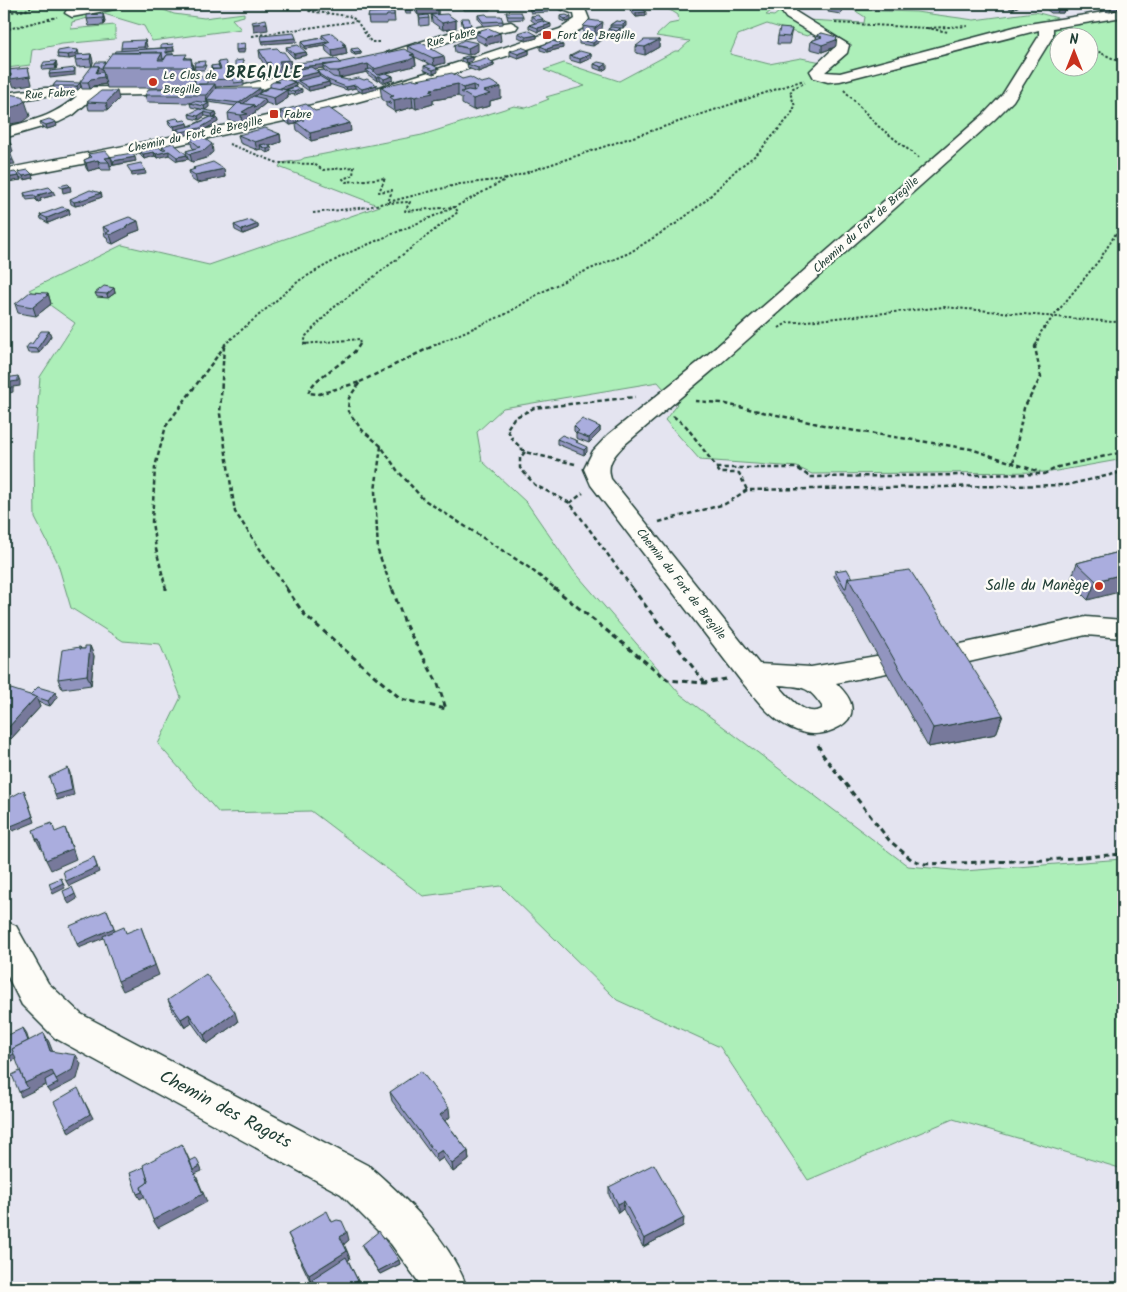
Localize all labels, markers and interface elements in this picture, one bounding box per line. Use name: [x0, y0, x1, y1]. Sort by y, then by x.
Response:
street label: Rue Fabre: [424, 22, 478, 54]
place label: Fort de Bregille: [557, 26, 636, 45]
north arrow: [1050, 28, 1100, 78]
marker: Fort de Bregille: [541, 29, 553, 41]
text: N: [1070, 29, 1079, 51]
district label: BREGILLE: [225, 61, 303, 86]
place label: Le Clos de Bregille: [163, 66, 217, 99]
marker: Le Clos de Bregille: [147, 76, 159, 88]
street label: Rue Fabre: [24, 83, 76, 105]
place label: Fabre: [284, 105, 312, 124]
marker: Fabre: [268, 108, 280, 120]
street label: Chemin du Fort de Bregille: [126, 111, 265, 159]
street label: Chemin du Fort de Bregille: [809, 172, 924, 278]
street label: Chemin du Fort de Bregille: [631, 524, 731, 644]
place label: Salle du Manège: [986, 574, 1089, 598]
marker: Salle du Manège: [1093, 580, 1105, 592]
street label: Chemin des Ragots: [154, 1063, 297, 1157]

